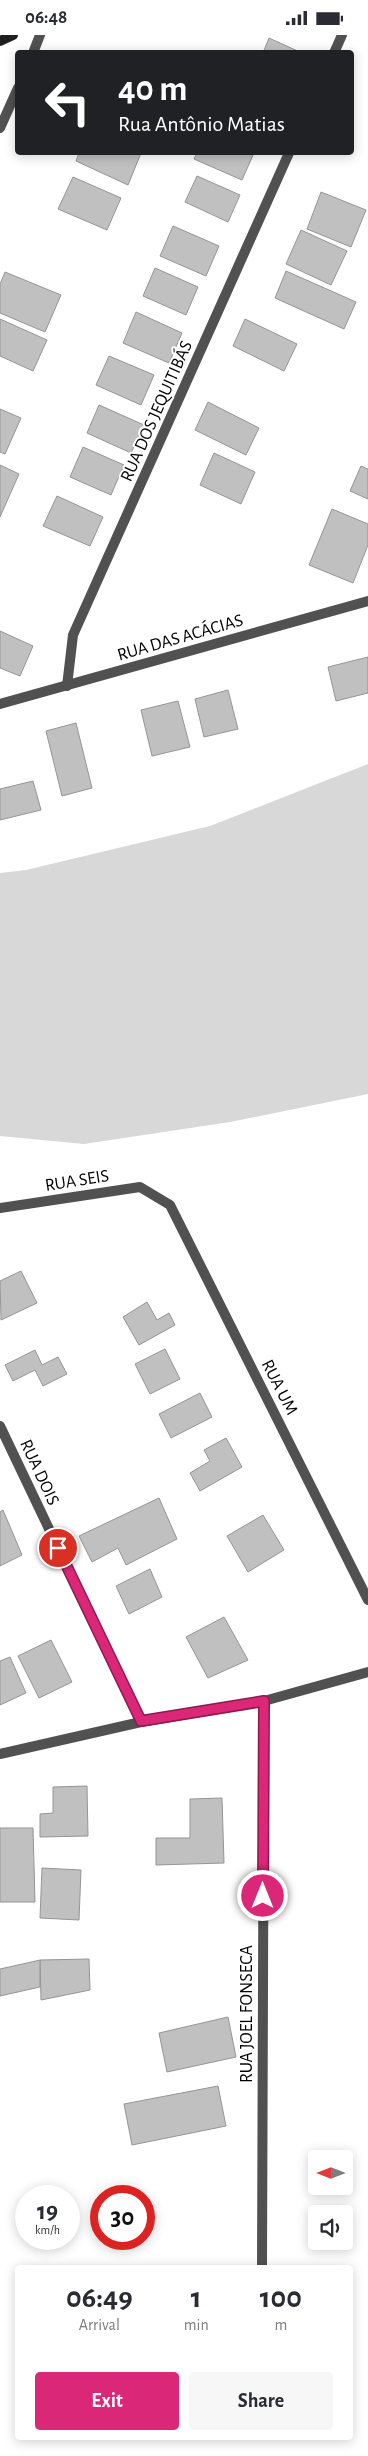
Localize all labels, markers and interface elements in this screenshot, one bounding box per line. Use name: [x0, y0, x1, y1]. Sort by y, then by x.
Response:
text: 06:48: [25, 8, 67, 27]
icon: left: [35, 70, 100, 135]
text: 40 m: [118, 72, 187, 107]
text: Rua Antônio Matias: [118, 113, 285, 135]
street label: RUA DOS JEQUITIBÁS: [115, 337, 196, 485]
street label: RUA DAS ACÁCIAS: [115, 609, 245, 665]
street label: RUA SEIS: [44, 1167, 110, 1195]
street label: RUA UM: [258, 1357, 301, 1418]
street label: RUA DOIS: [16, 1437, 62, 1508]
pin: [37, 1527, 79, 1569]
icon: arrive: [44, 1534, 72, 1562]
position arrow: [236, 1869, 288, 1921]
street label: RUA JOEL FONSECA: [238, 1944, 256, 2083]
north arrow: [308, 2150, 352, 2195]
map controls: [308, 2150, 353, 2250]
speed limit sign: 30: [90, 2185, 155, 2250]
text: 19: [37, 2199, 58, 2224]
button: sound: [308, 2205, 353, 2250]
text: km/h: [35, 2224, 60, 2236]
text: 06:49: [66, 2283, 133, 2313]
text: 1: [191, 2283, 202, 2313]
text: 100: [260, 2283, 302, 2313]
text: Arrival: [79, 2317, 120, 2333]
text: min: [184, 2317, 209, 2333]
text: m: [274, 2317, 287, 2333]
button: Exit: [35, 2372, 179, 2430]
button: Share: [189, 2372, 333, 2430]

